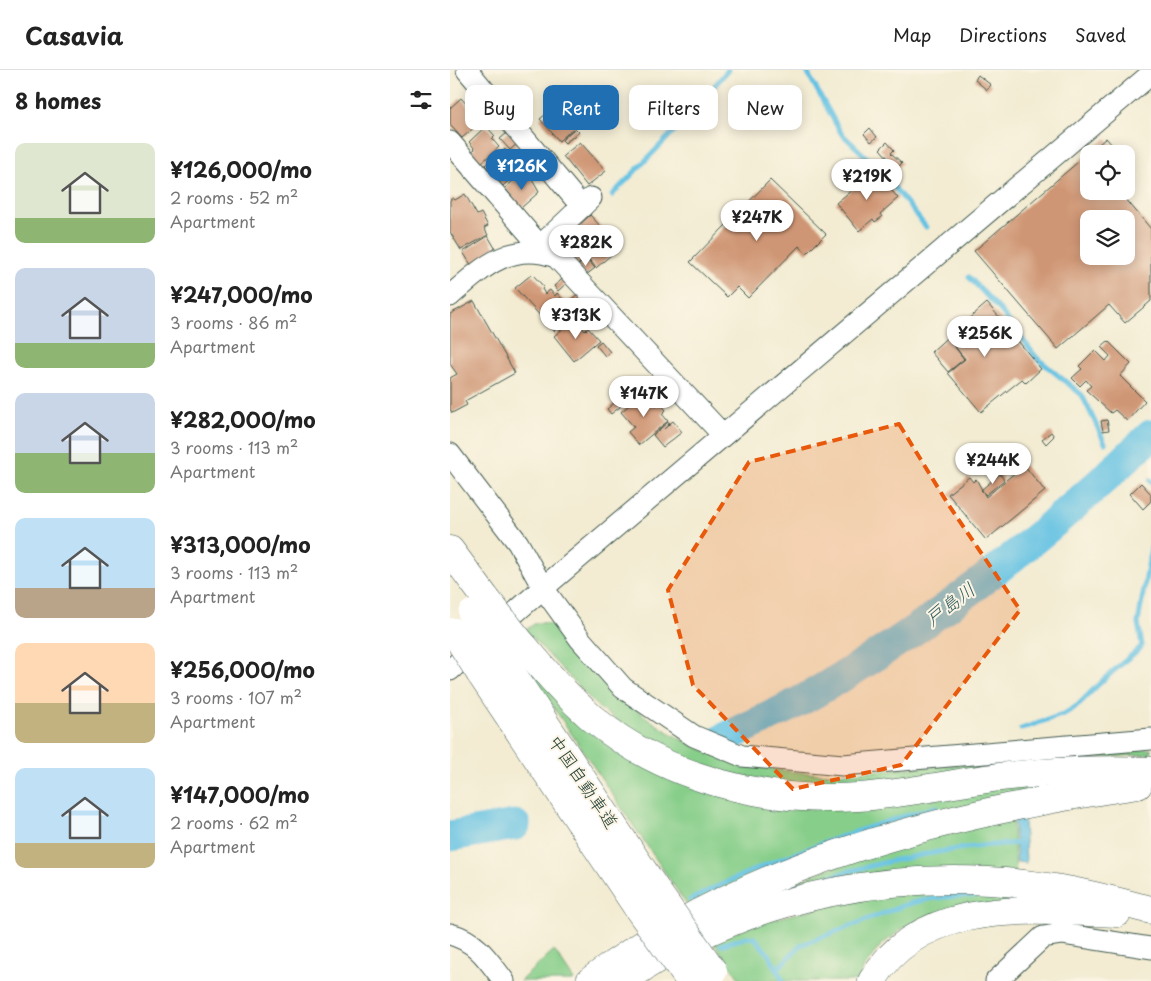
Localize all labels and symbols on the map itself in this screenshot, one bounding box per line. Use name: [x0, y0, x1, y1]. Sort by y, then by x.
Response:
pin: ¥126K: [487, 148, 557, 191]
pin: ¥219K: [832, 158, 902, 201]
pin: ¥247K: [722, 200, 792, 242]
pin: ¥282K: [551, 224, 621, 267]
pin: ¥313K: [541, 298, 611, 340]
pin: ¥256K: [950, 316, 1020, 358]
pin: ¥147K: [609, 376, 679, 418]
pin: ¥244K: [958, 442, 1028, 485]
water label: 戸島川: [918, 575, 981, 632]
street label: 中国自動車道: [543, 729, 626, 833]

